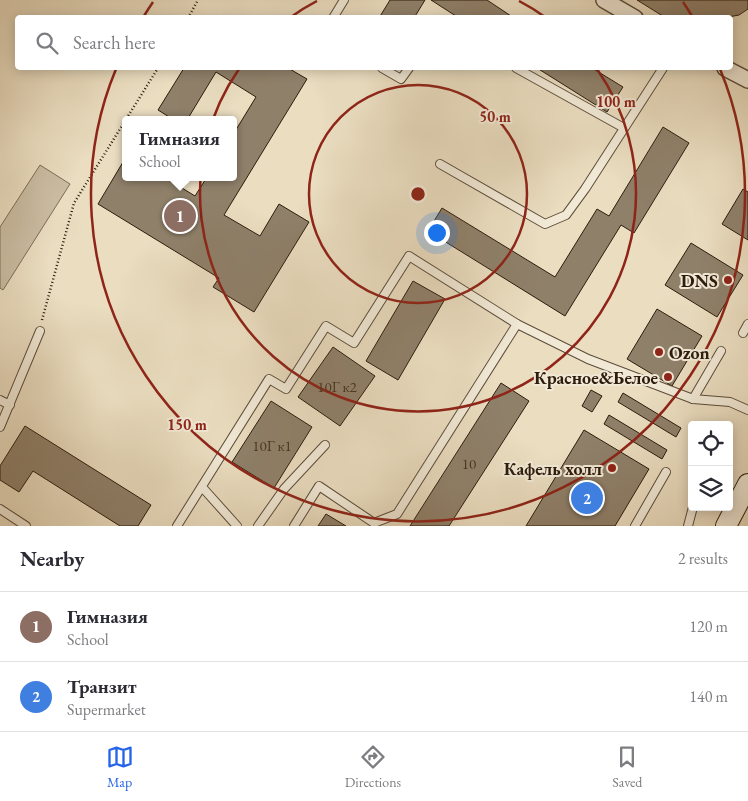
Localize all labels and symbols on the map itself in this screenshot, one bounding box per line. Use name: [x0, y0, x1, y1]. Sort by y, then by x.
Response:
text: 100 m: [596, 92, 636, 111]
text: 50 m: [479, 107, 511, 126]
centre of rings: [409, 185, 427, 203]
pin: 1: [164, 197, 196, 235]
your location: [424, 220, 450, 246]
place label: DNS: [681, 269, 718, 292]
marker: DNS: [722, 274, 734, 286]
place label: Ozon: [669, 341, 710, 364]
marker: Ozon: [653, 346, 665, 358]
place label: Красное&Белое: [534, 366, 658, 389]
marker: Красное&Белое: [662, 371, 674, 383]
house number: 10Г к2: [317, 377, 358, 396]
text: 150 m: [167, 415, 207, 434]
house number: 10Г к1: [252, 436, 292, 455]
house number: 10: [462, 454, 476, 473]
place label: Кафель холл: [504, 457, 602, 480]
marker: Кафель холл: [606, 462, 618, 474]
pin: 2: [571, 479, 603, 517]

